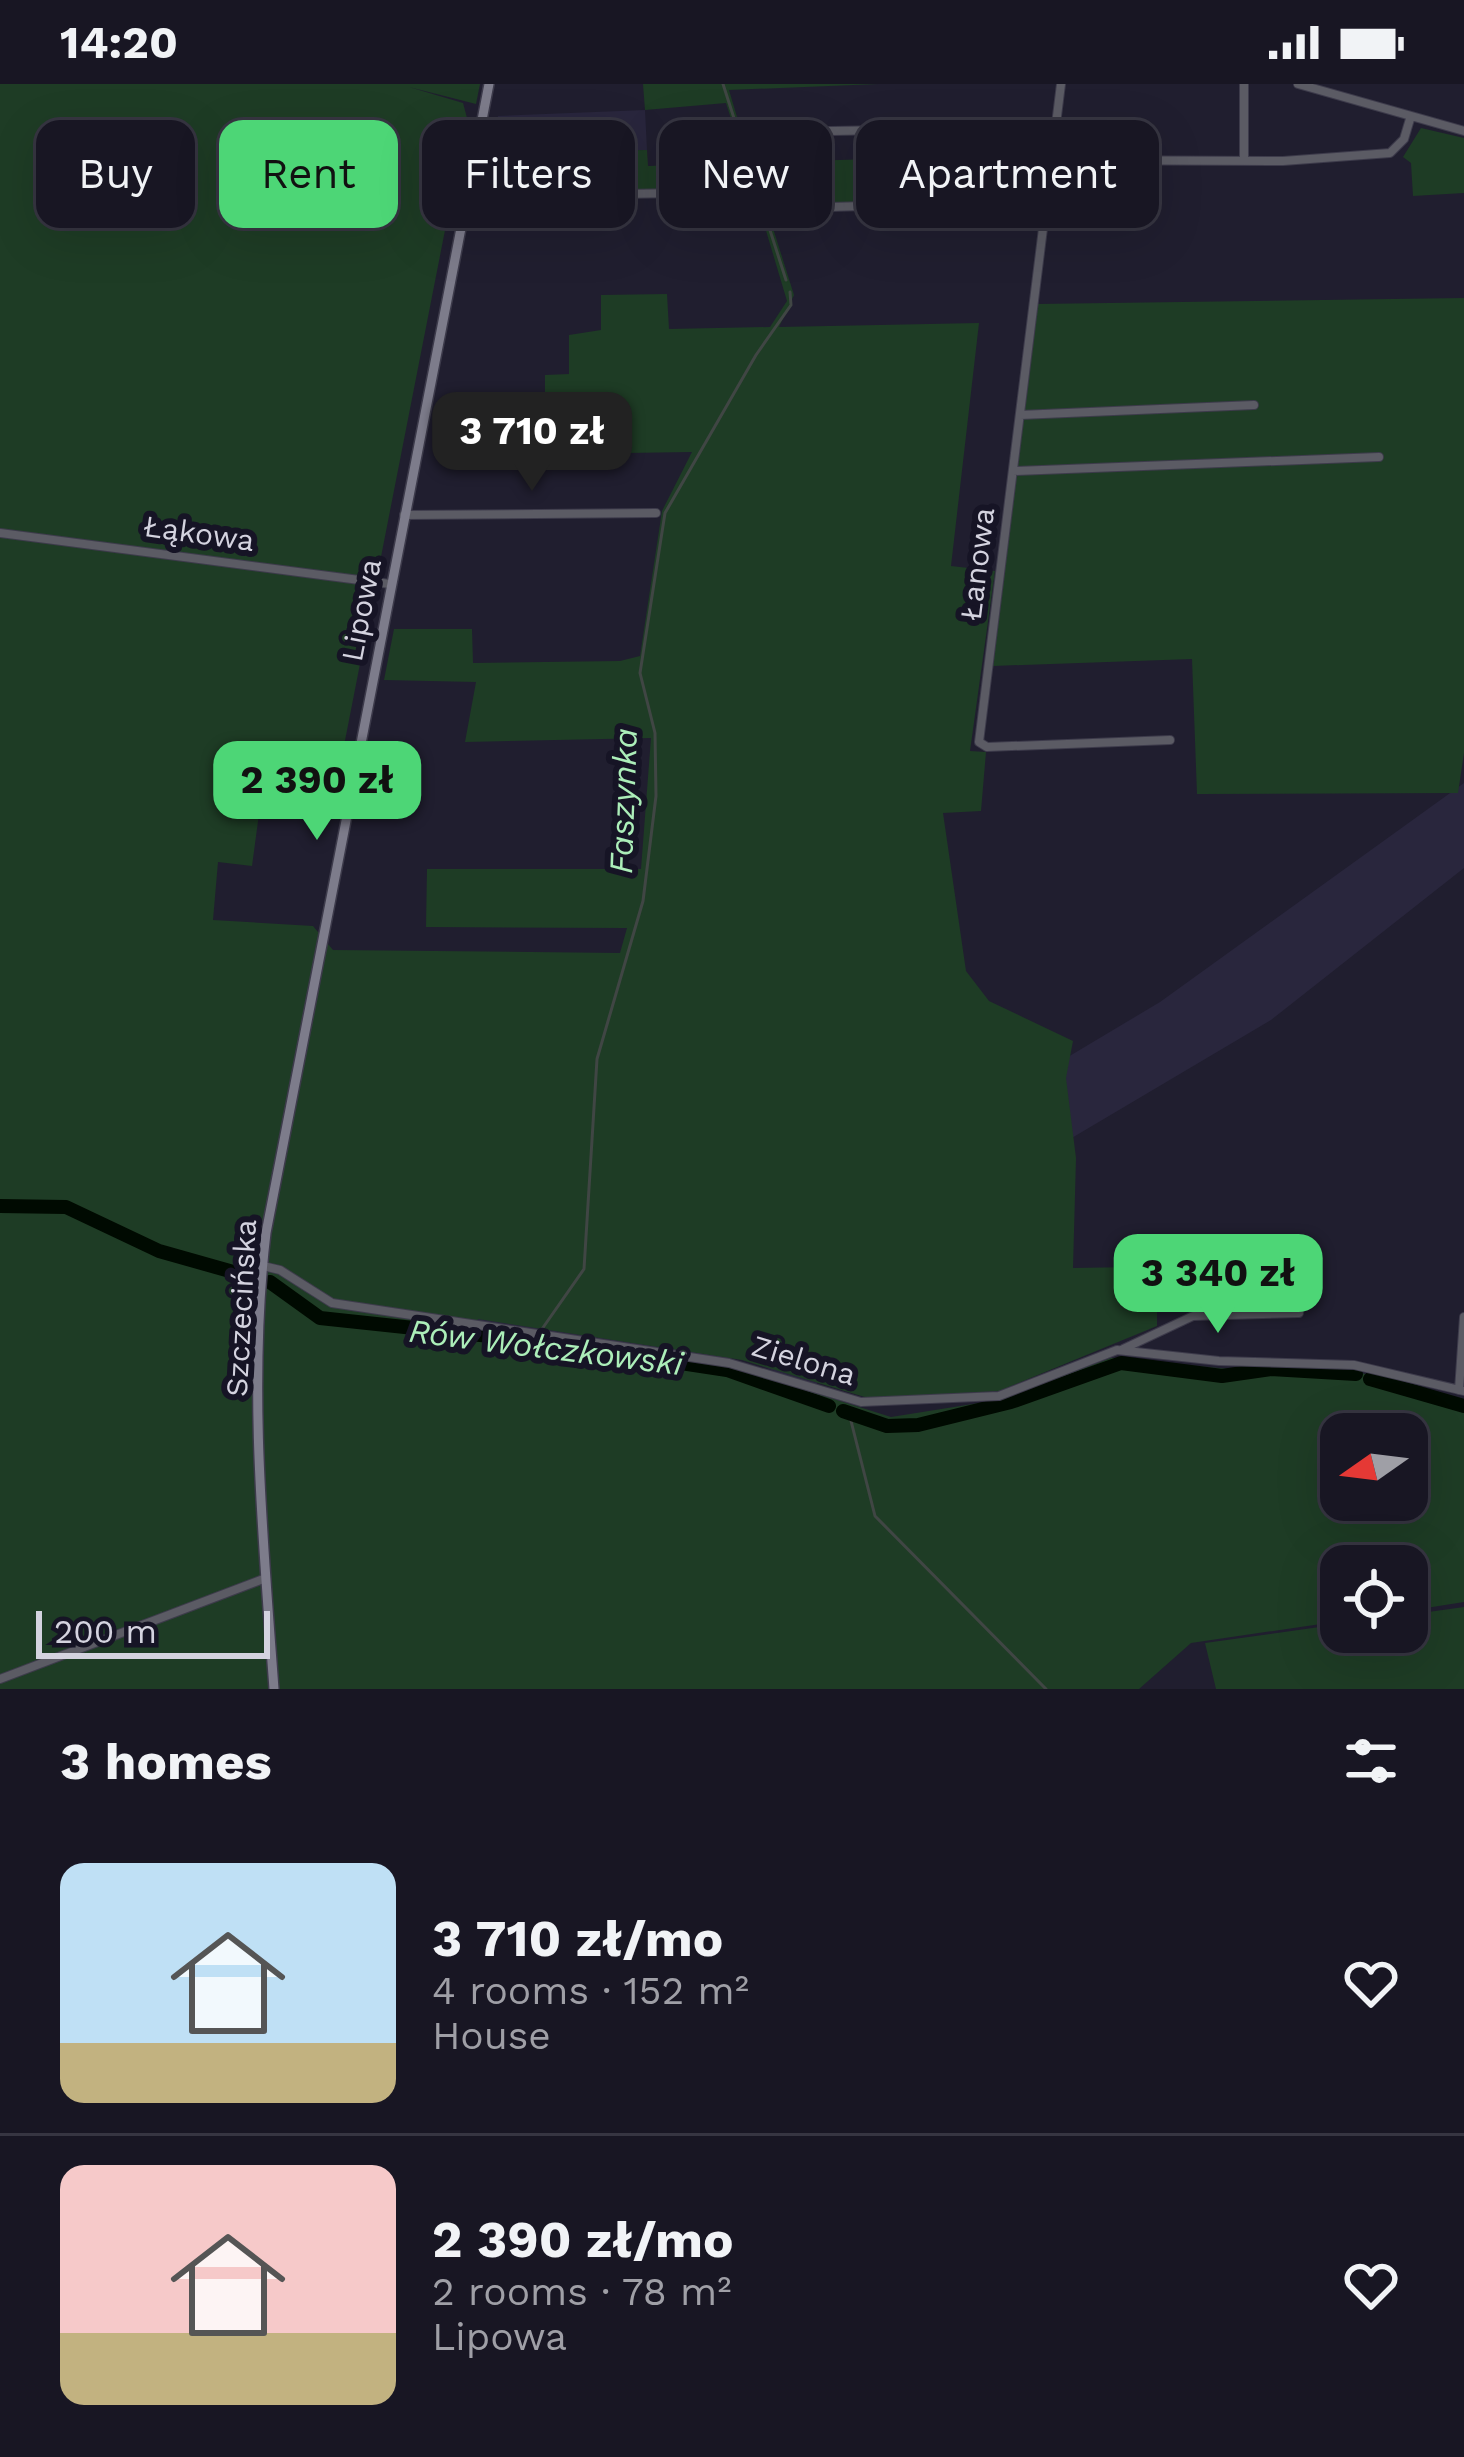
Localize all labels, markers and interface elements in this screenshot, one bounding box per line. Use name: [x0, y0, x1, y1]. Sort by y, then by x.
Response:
text: 14:20: [60, 16, 178, 69]
chip: Buy: [36, 120, 195, 228]
chip: Rent: [219, 120, 398, 228]
chip: Filters: [422, 120, 635, 228]
chip: New: [659, 120, 832, 228]
chip: Apartment: [856, 120, 1159, 228]
pin: 3 710 zł: [408, 392, 656, 494]
text: 3 710 zł: [459, 408, 605, 453]
street label: Łanowa: [953, 505, 1001, 623]
street label: Łąkowa: [141, 508, 257, 558]
street label: Lipowa: [334, 556, 388, 664]
water label: Faszynka: [601, 727, 645, 875]
pin: 2 390 zł: [193, 741, 441, 843]
text: 2 390 zł: [240, 757, 394, 802]
street label: Szczecińska: [219, 1218, 263, 1398]
pin: 3 340 zł: [1094, 1234, 1342, 1336]
text: 3 340 zł: [1141, 1250, 1295, 1295]
water label: Rów Wołczkowski: [407, 1311, 687, 1383]
street label: Zielona: [748, 1328, 860, 1392]
north arrow: [1320, 1413, 1428, 1521]
map controls: [1320, 1413, 1428, 1653]
button: locate: [1320, 1545, 1428, 1653]
scale bar: [36, 1605, 270, 1658]
text: 200 m: [54, 1612, 157, 1651]
icon: filters: [1338, 1728, 1404, 1794]
text: 3 homes: [60, 1732, 272, 1791]
text: 3 710 zł/mo: [432, 1909, 723, 1968]
icon: home: [156, 1911, 300, 2055]
icon: heart: [1338, 1950, 1404, 2016]
text: 4 rooms · 152 m²: [432, 1968, 749, 2013]
text: House: [432, 2013, 551, 2058]
text: 2 390 zł/mo: [432, 2210, 733, 2269]
icon: home: [156, 2213, 300, 2357]
icon: heart: [1338, 2252, 1404, 2318]
text: 2 rooms · 78 m²: [432, 2269, 732, 2314]
text: Lipowa: [432, 2314, 567, 2359]

